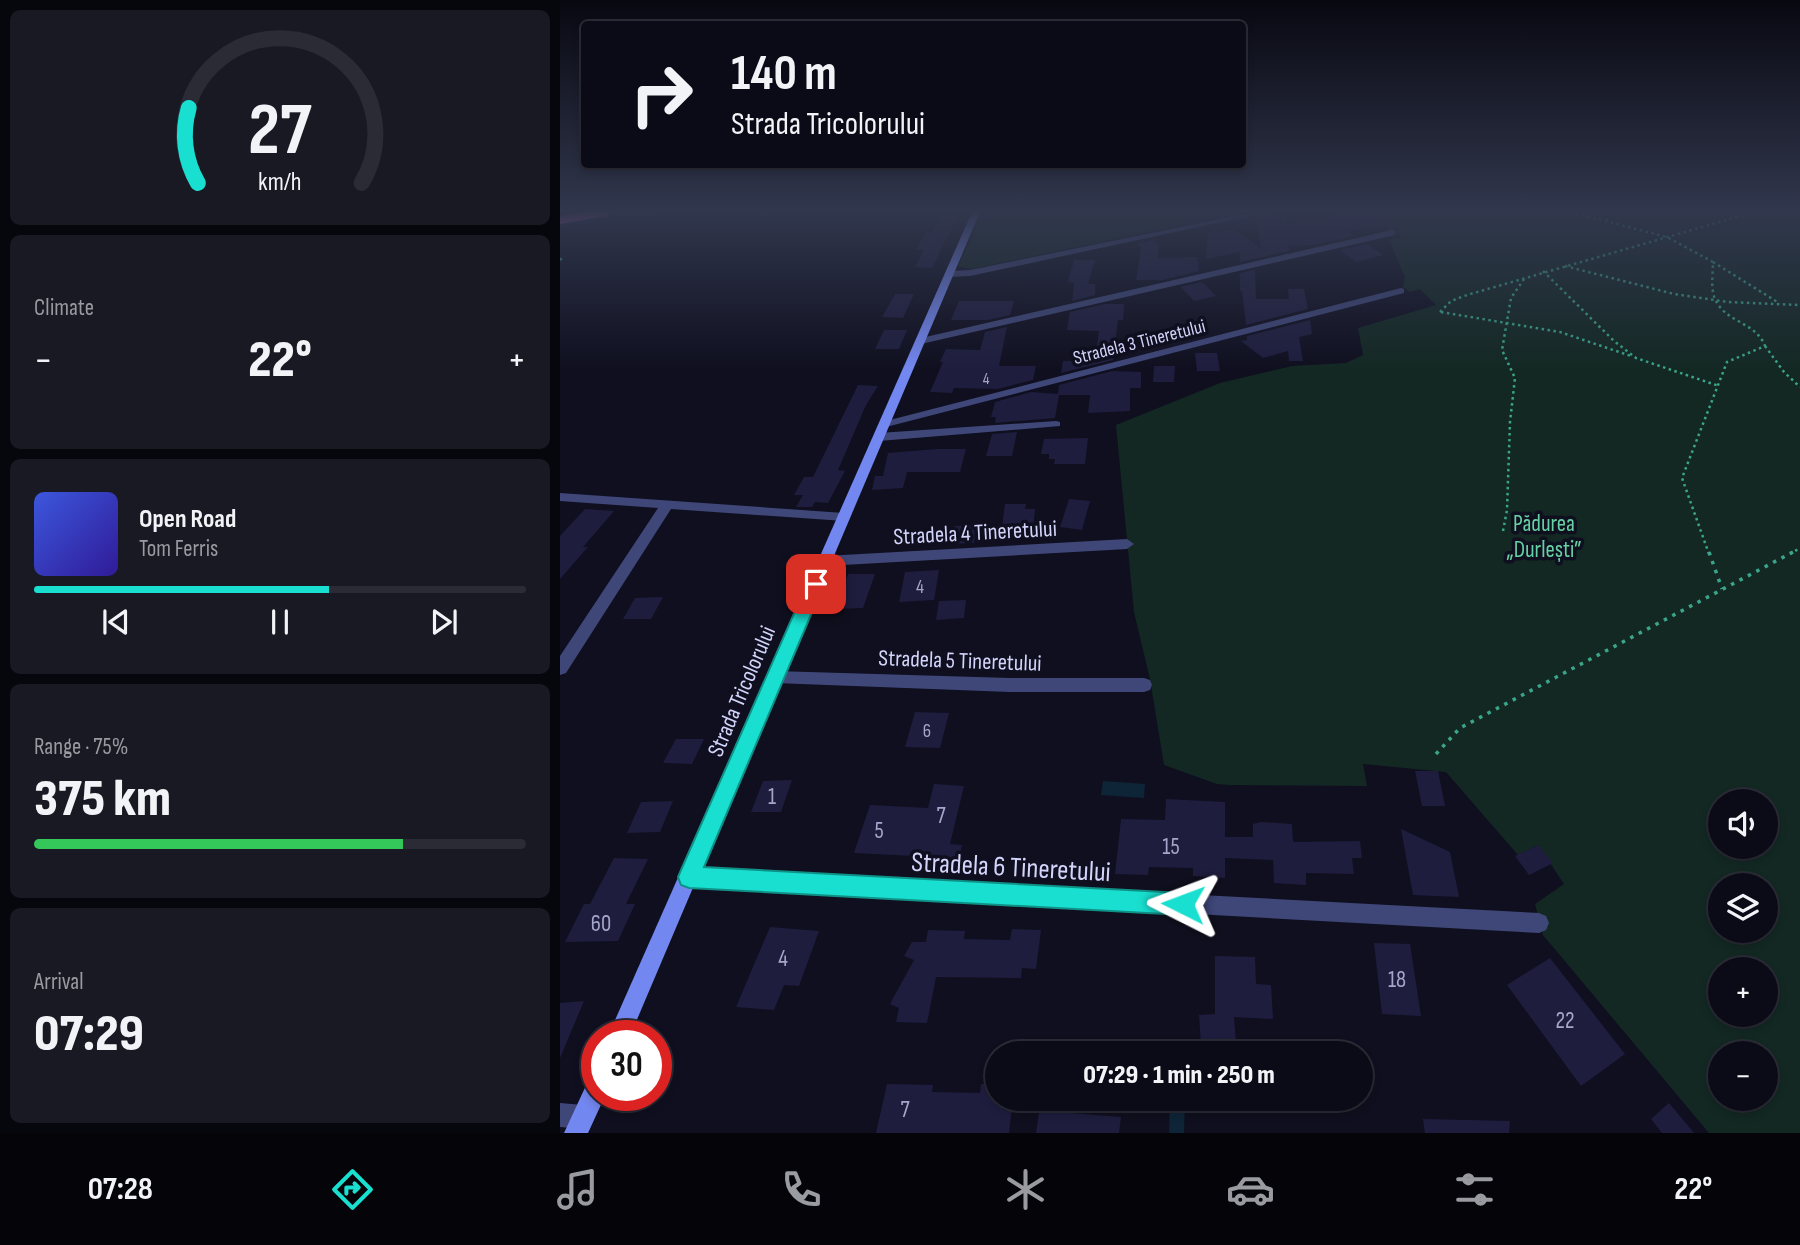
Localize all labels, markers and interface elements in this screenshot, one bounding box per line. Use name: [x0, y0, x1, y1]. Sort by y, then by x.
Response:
text: 140 m: [731, 45, 837, 104]
icon: right: [616, 49, 707, 140]
text: 27: [248, 88, 312, 176]
text: Strada Tricolorului: [731, 105, 925, 144]
text: km/h: [258, 167, 302, 198]
text: Climate: [34, 294, 94, 322]
street label: Stradela 3 Tineretului: [1071, 315, 1208, 370]
text: 22°: [248, 329, 312, 392]
text: −: [34, 338, 53, 383]
text: +: [507, 338, 526, 383]
house number: 4: [983, 370, 990, 389]
text: Open Road: [139, 504, 236, 535]
park label: Pădurea „Durlești”: [1506, 510, 1582, 564]
street label: Stradela 4 Tineretului: [893, 515, 1058, 551]
text: Tom Ferris: [139, 535, 218, 563]
pin: [786, 554, 846, 614]
icon: arrive: [797, 565, 835, 603]
house number: 4: [916, 576, 924, 599]
icon: previous: [97, 603, 135, 641]
icon: pause: [261, 603, 299, 641]
icon: next: [425, 603, 463, 641]
street label: Strada Tricolorului: [702, 622, 782, 761]
street label: Stradela 5 Tineretului: [878, 644, 1042, 678]
house number: 6: [923, 720, 931, 743]
text: Range · 75%: [34, 733, 128, 761]
text: 375 km: [34, 768, 171, 831]
house number: 1: [768, 783, 776, 811]
map controls: [1708, 789, 1778, 1111]
button: sound: [1708, 789, 1778, 859]
house number: 7: [936, 802, 946, 830]
house number: 5: [874, 817, 884, 845]
house number: 15: [1162, 833, 1180, 861]
street label: Stradela 6 Tineretului: [910, 846, 1112, 889]
position arrow: [1146, 867, 1220, 941]
button: layers: [1708, 873, 1778, 943]
house number: 60: [591, 910, 611, 938]
house number: 4: [778, 945, 788, 973]
button: +: [1708, 957, 1778, 1027]
house number: 18: [1388, 966, 1406, 994]
text: Arrival: [34, 968, 83, 996]
text: 07:29: [34, 1003, 144, 1066]
house number: 22: [1556, 1007, 1574, 1035]
speed limit sign: 30: [581, 1020, 672, 1111]
button: −: [1708, 1041, 1778, 1111]
text: 07:29 · 1 min · 250 m: [1083, 1060, 1275, 1091]
house number: 7: [900, 1096, 910, 1124]
icon: directions: [328, 1165, 377, 1214]
icon: music: [553, 1165, 602, 1214]
icon: phone: [777, 1165, 826, 1214]
icon: climate: [1001, 1165, 1050, 1214]
icon: car: [1226, 1165, 1275, 1214]
icon: filters: [1450, 1165, 1499, 1214]
text: 07:28: [88, 1170, 153, 1209]
text: 22°: [1674, 1170, 1712, 1209]

